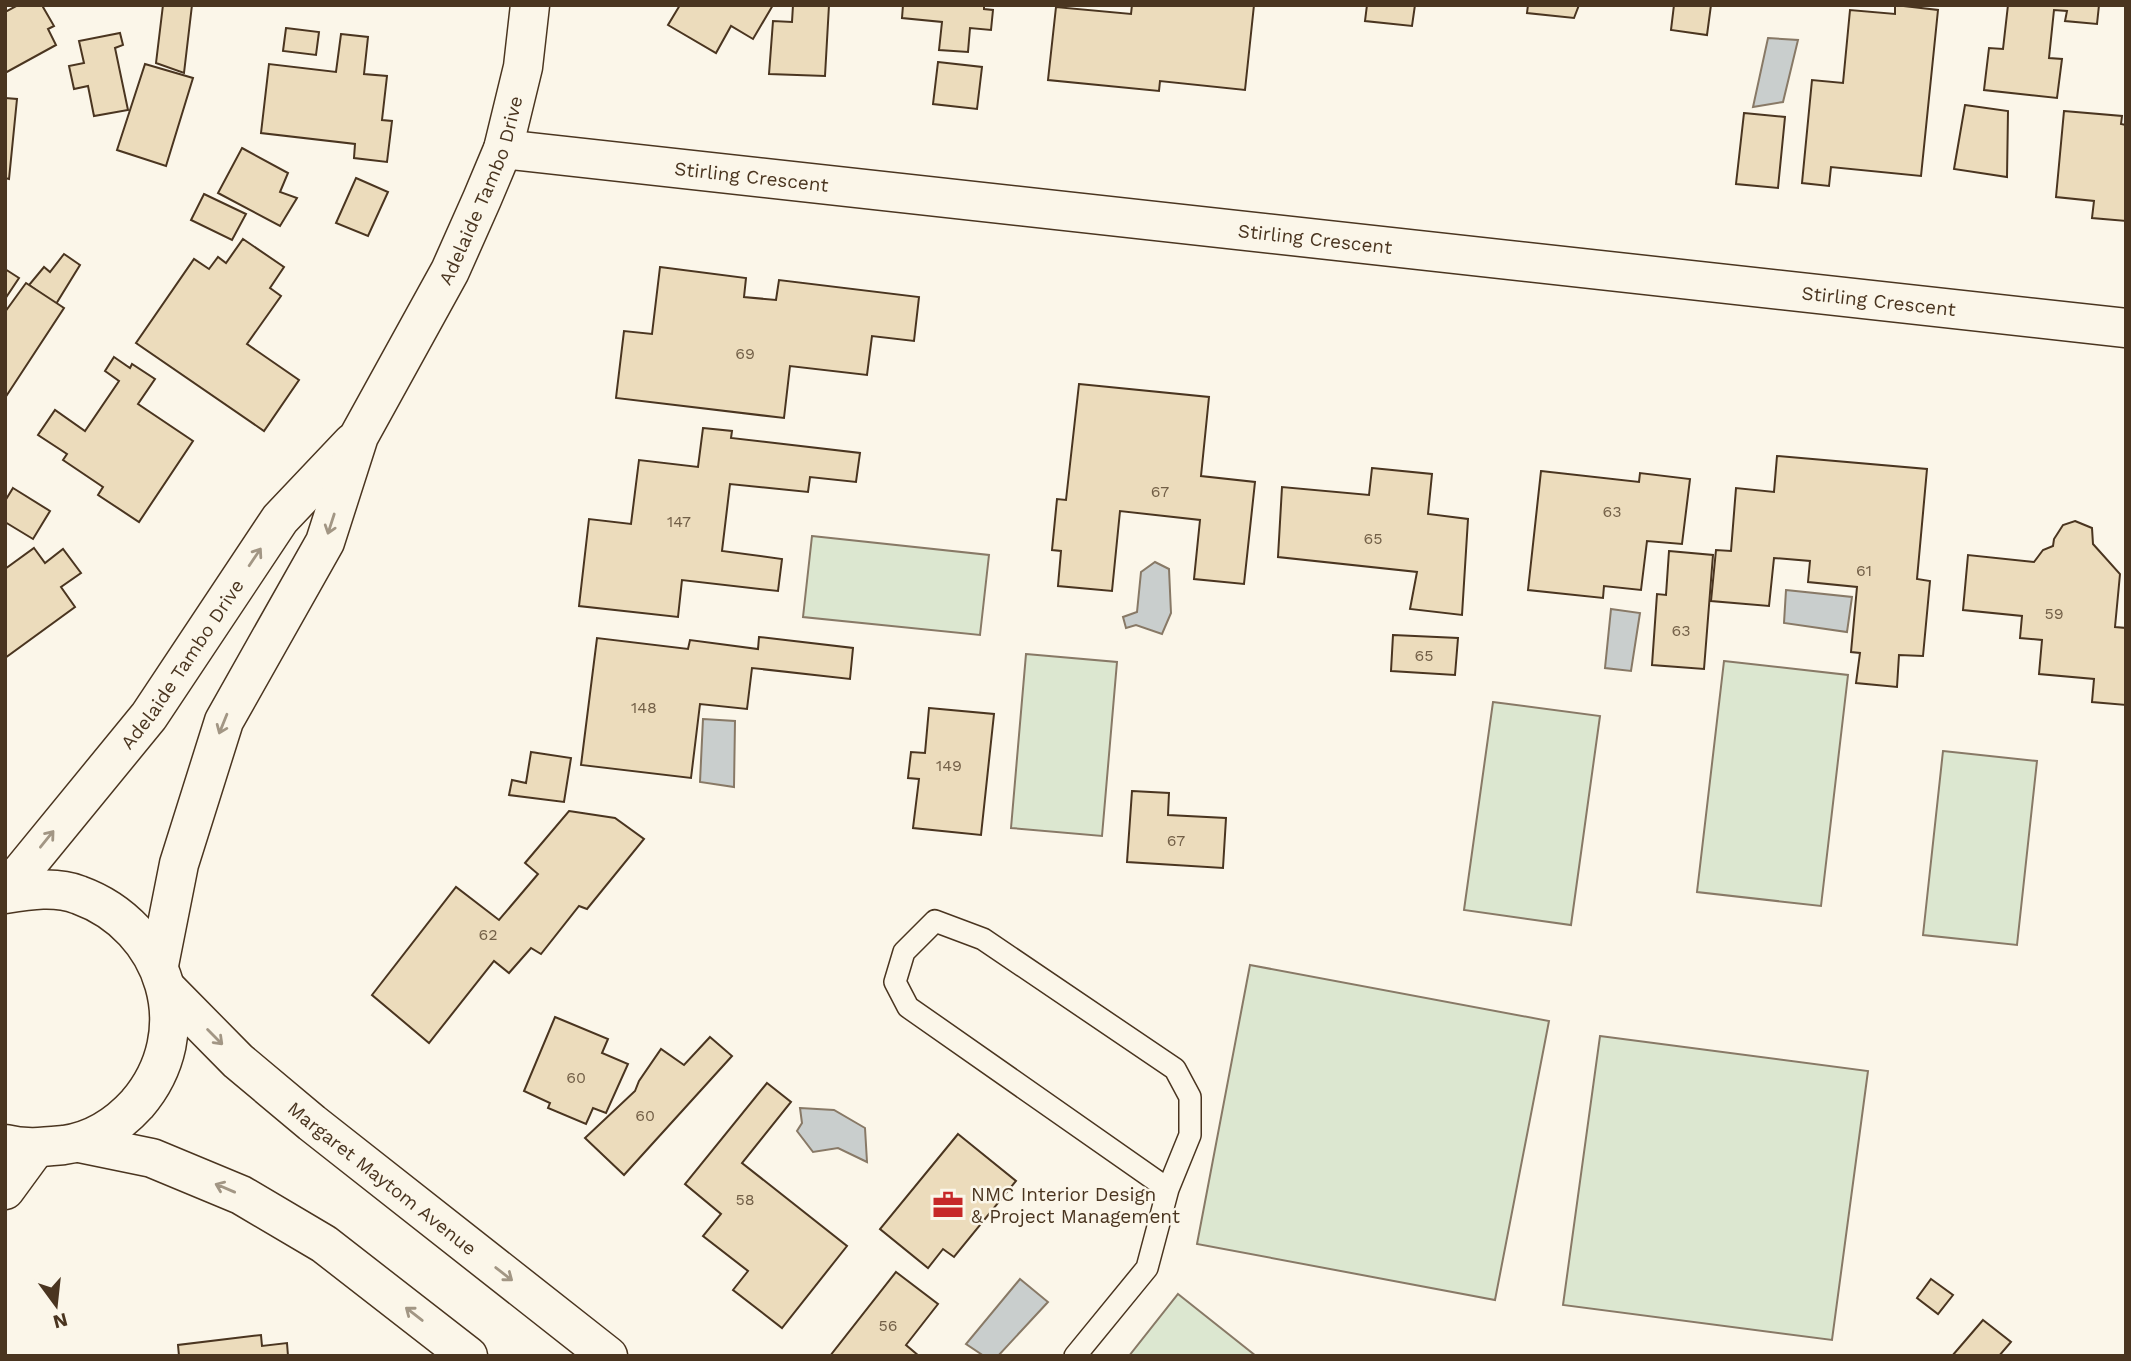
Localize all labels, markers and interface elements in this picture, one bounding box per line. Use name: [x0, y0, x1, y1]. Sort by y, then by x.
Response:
street label: Adelaide Tambo Drive: [433, 93, 527, 289]
street label: Stirling Crescent: [673, 156, 830, 196]
street label: Stirling Crescent: [1237, 219, 1393, 258]
street label: Stirling Crescent: [1800, 281, 1957, 321]
house number: 69: [735, 344, 755, 363]
house number: 67: [1151, 482, 1169, 501]
house number: 63: [1602, 502, 1622, 521]
house number: 147: [667, 512, 691, 531]
one-way arrow: [323, 513, 336, 535]
house number: 65: [1363, 529, 1383, 548]
one-way arrow: [247, 548, 262, 567]
house number: 61: [1856, 561, 1872, 580]
street label: Adelaide Tambo Drive: [115, 575, 248, 754]
house number: 59: [2044, 604, 2064, 623]
house number: 63: [1671, 621, 1691, 640]
house number: 65: [1414, 646, 1434, 665]
house number: 148: [631, 698, 657, 717]
one-way arrow: [216, 713, 229, 735]
house number: 149: [936, 756, 962, 775]
one-way arrow: [40, 830, 55, 848]
house number: 67: [1167, 831, 1185, 850]
house number: 62: [478, 925, 498, 944]
one-way arrow: [206, 1029, 223, 1046]
house number: 60: [566, 1068, 586, 1087]
street label: Margaret Maytom Avenue: [283, 1096, 481, 1260]
house number: 60: [635, 1106, 655, 1125]
one-way arrow: [215, 1181, 236, 1194]
place label: NMC Interior Design & Project Management: [971, 1183, 1180, 1228]
office icon: NMC Interior Design & Project Management: [931, 1188, 965, 1222]
house number: 58: [735, 1190, 755, 1209]
one-way arrow: [495, 1267, 513, 1282]
north arrow: [21, 1270, 91, 1340]
one-way arrow: [405, 1306, 424, 1321]
text: N: [50, 1308, 70, 1334]
house number: 56: [878, 1316, 898, 1335]

